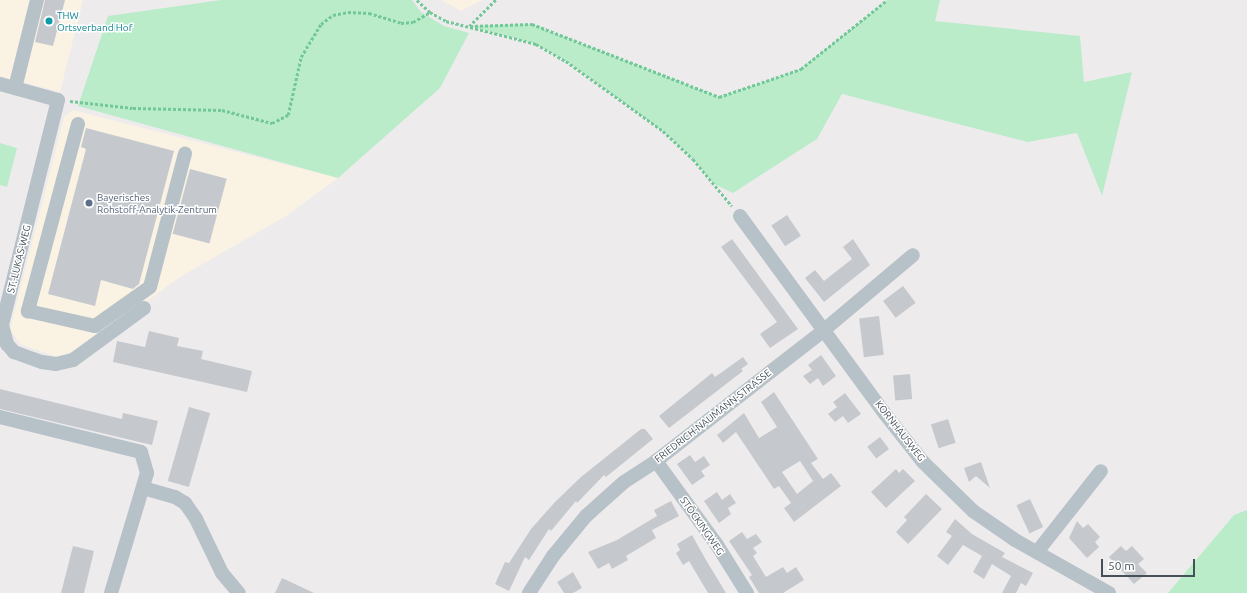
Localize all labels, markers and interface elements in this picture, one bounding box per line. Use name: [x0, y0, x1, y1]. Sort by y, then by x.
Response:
place label: THW Ortsverband Hof: [57, 9, 132, 32]
marker: THW Ortsverband Hof: [44, 16, 54, 26]
place label: Bayerisches Rohstoff-Analytik-Zentrum: [97, 191, 217, 214]
marker: Bayerisches Rohstoff-Analytik-Zentrum: [84, 198, 94, 208]
street label: ST.-LUKAS-WEG: [5, 224, 33, 294]
street label: FRIEDRICH-NAUMANN-STRASSE: [652, 367, 774, 465]
street label: KORNHAUSWEG: [873, 398, 927, 464]
street label: STÖCKINGWEG: [678, 495, 726, 557]
scale bar: [1103, 551, 1197, 577]
text: 50 m: [1108, 559, 1135, 572]

